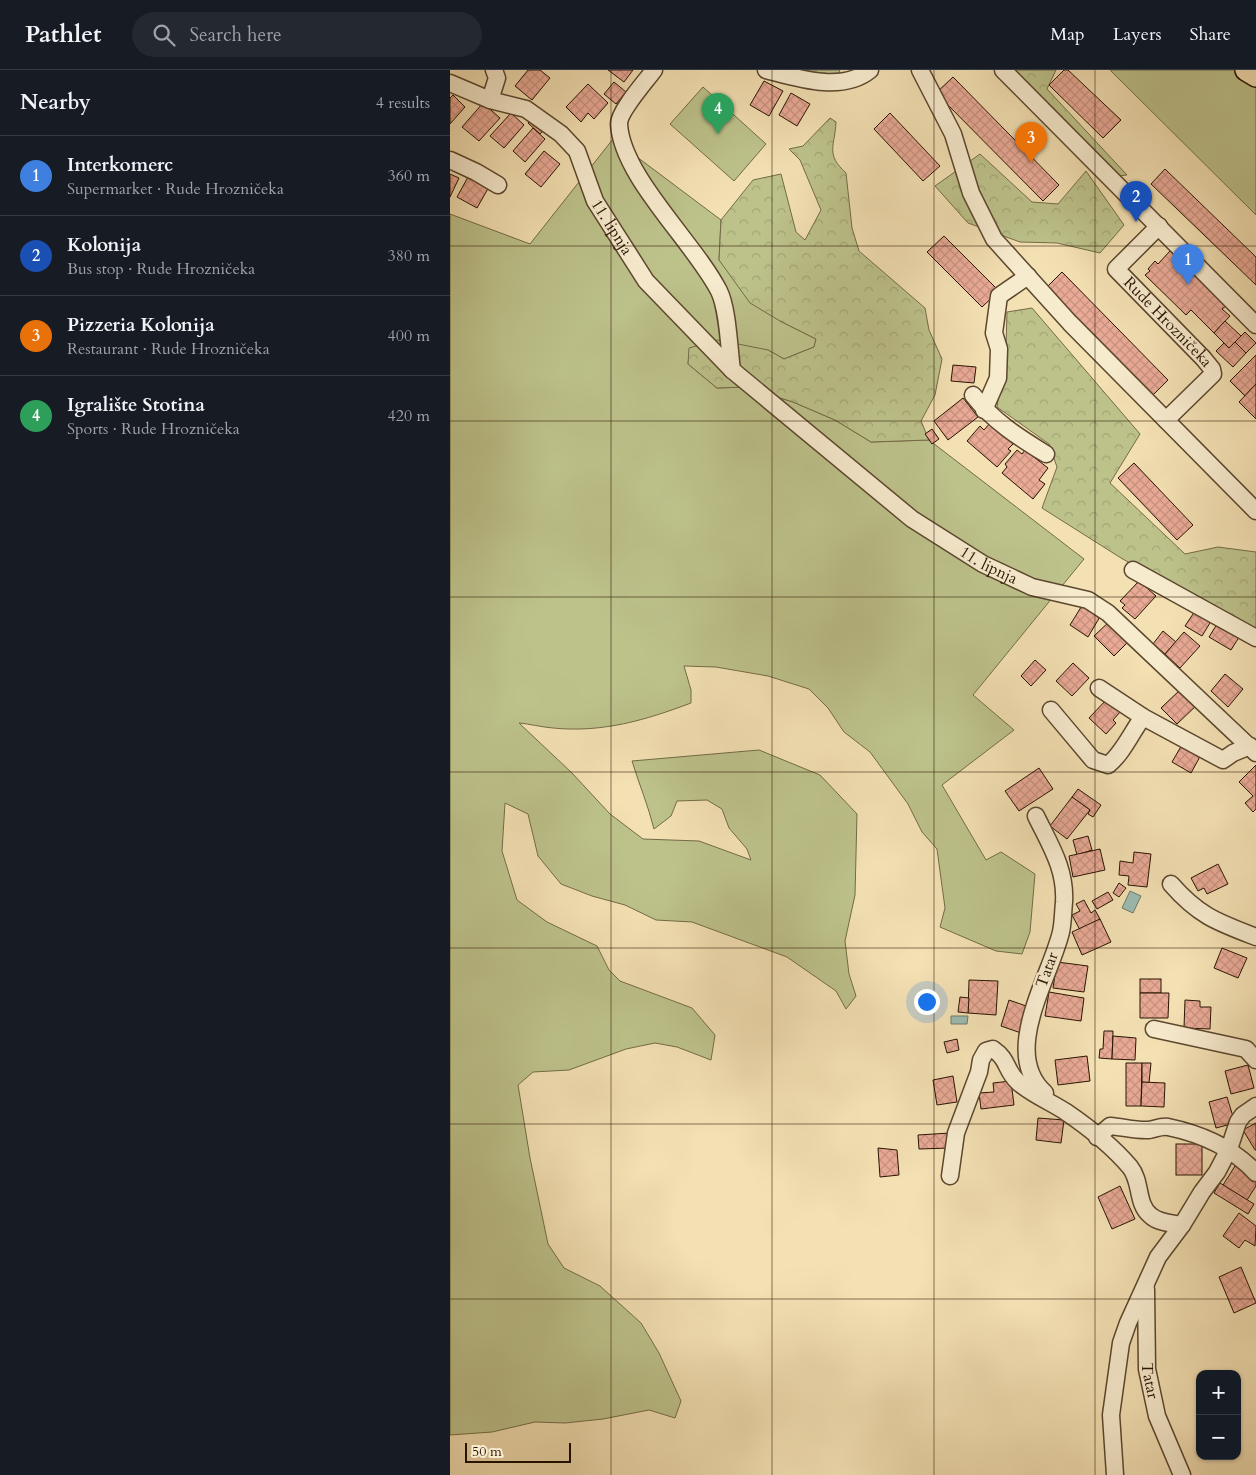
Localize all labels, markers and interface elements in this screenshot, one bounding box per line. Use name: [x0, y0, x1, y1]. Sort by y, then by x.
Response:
search box: [132, 12, 482, 57]
text: Pathlet: [25, 18, 102, 51]
icon: search: [150, 21, 178, 49]
text: Search here: [190, 22, 282, 48]
text: Map: [1050, 22, 1085, 47]
text: Layers: [1113, 22, 1162, 47]
text: Share: [1190, 22, 1231, 47]
text: Nearby: [20, 88, 91, 117]
text: 4 results: [376, 92, 430, 114]
pin: 4: [702, 93, 734, 134]
pin: 3: [1015, 122, 1047, 163]
text: Interkomerc: [67, 152, 173, 178]
text: 1: [32, 165, 40, 187]
text: 360 m: [388, 165, 430, 187]
text: Supermarket · Rude Hrozničeka: [67, 178, 284, 200]
pin: 2: [1120, 181, 1152, 222]
street label: 11. lipnja: [586, 195, 638, 259]
text: Kolonija: [67, 232, 141, 258]
pin: 1: [1172, 244, 1204, 285]
text: 2: [32, 245, 40, 267]
text: 380 m: [388, 245, 430, 267]
text: Bus stop · Rude Hrozničeka: [67, 258, 255, 280]
street label: Rude Hrozničeka: [1119, 272, 1217, 372]
text: Pizzeria Kolonija: [67, 312, 215, 338]
text: 3: [32, 325, 40, 347]
text: 400 m: [388, 325, 430, 347]
text: Restaurant · Rude Hrozničeka: [67, 338, 270, 360]
text: Igralište Stotina: [67, 392, 205, 418]
text: 4: [32, 405, 40, 427]
text: 420 m: [388, 405, 430, 427]
text: Sports · Rude Hrozničeka: [67, 418, 240, 440]
street label: 11. lipnja: [955, 541, 1021, 590]
street label: Tatar: [1030, 949, 1064, 991]
your location: [914, 989, 940, 1015]
street label: Tatar: [1136, 1363, 1164, 1401]
map controls: [1196, 1370, 1241, 1460]
button: +: [1196, 1370, 1241, 1415]
button: −: [1196, 1415, 1241, 1460]
scale bar: [465, 1440, 571, 1463]
text: 50 m: [472, 1442, 502, 1461]

